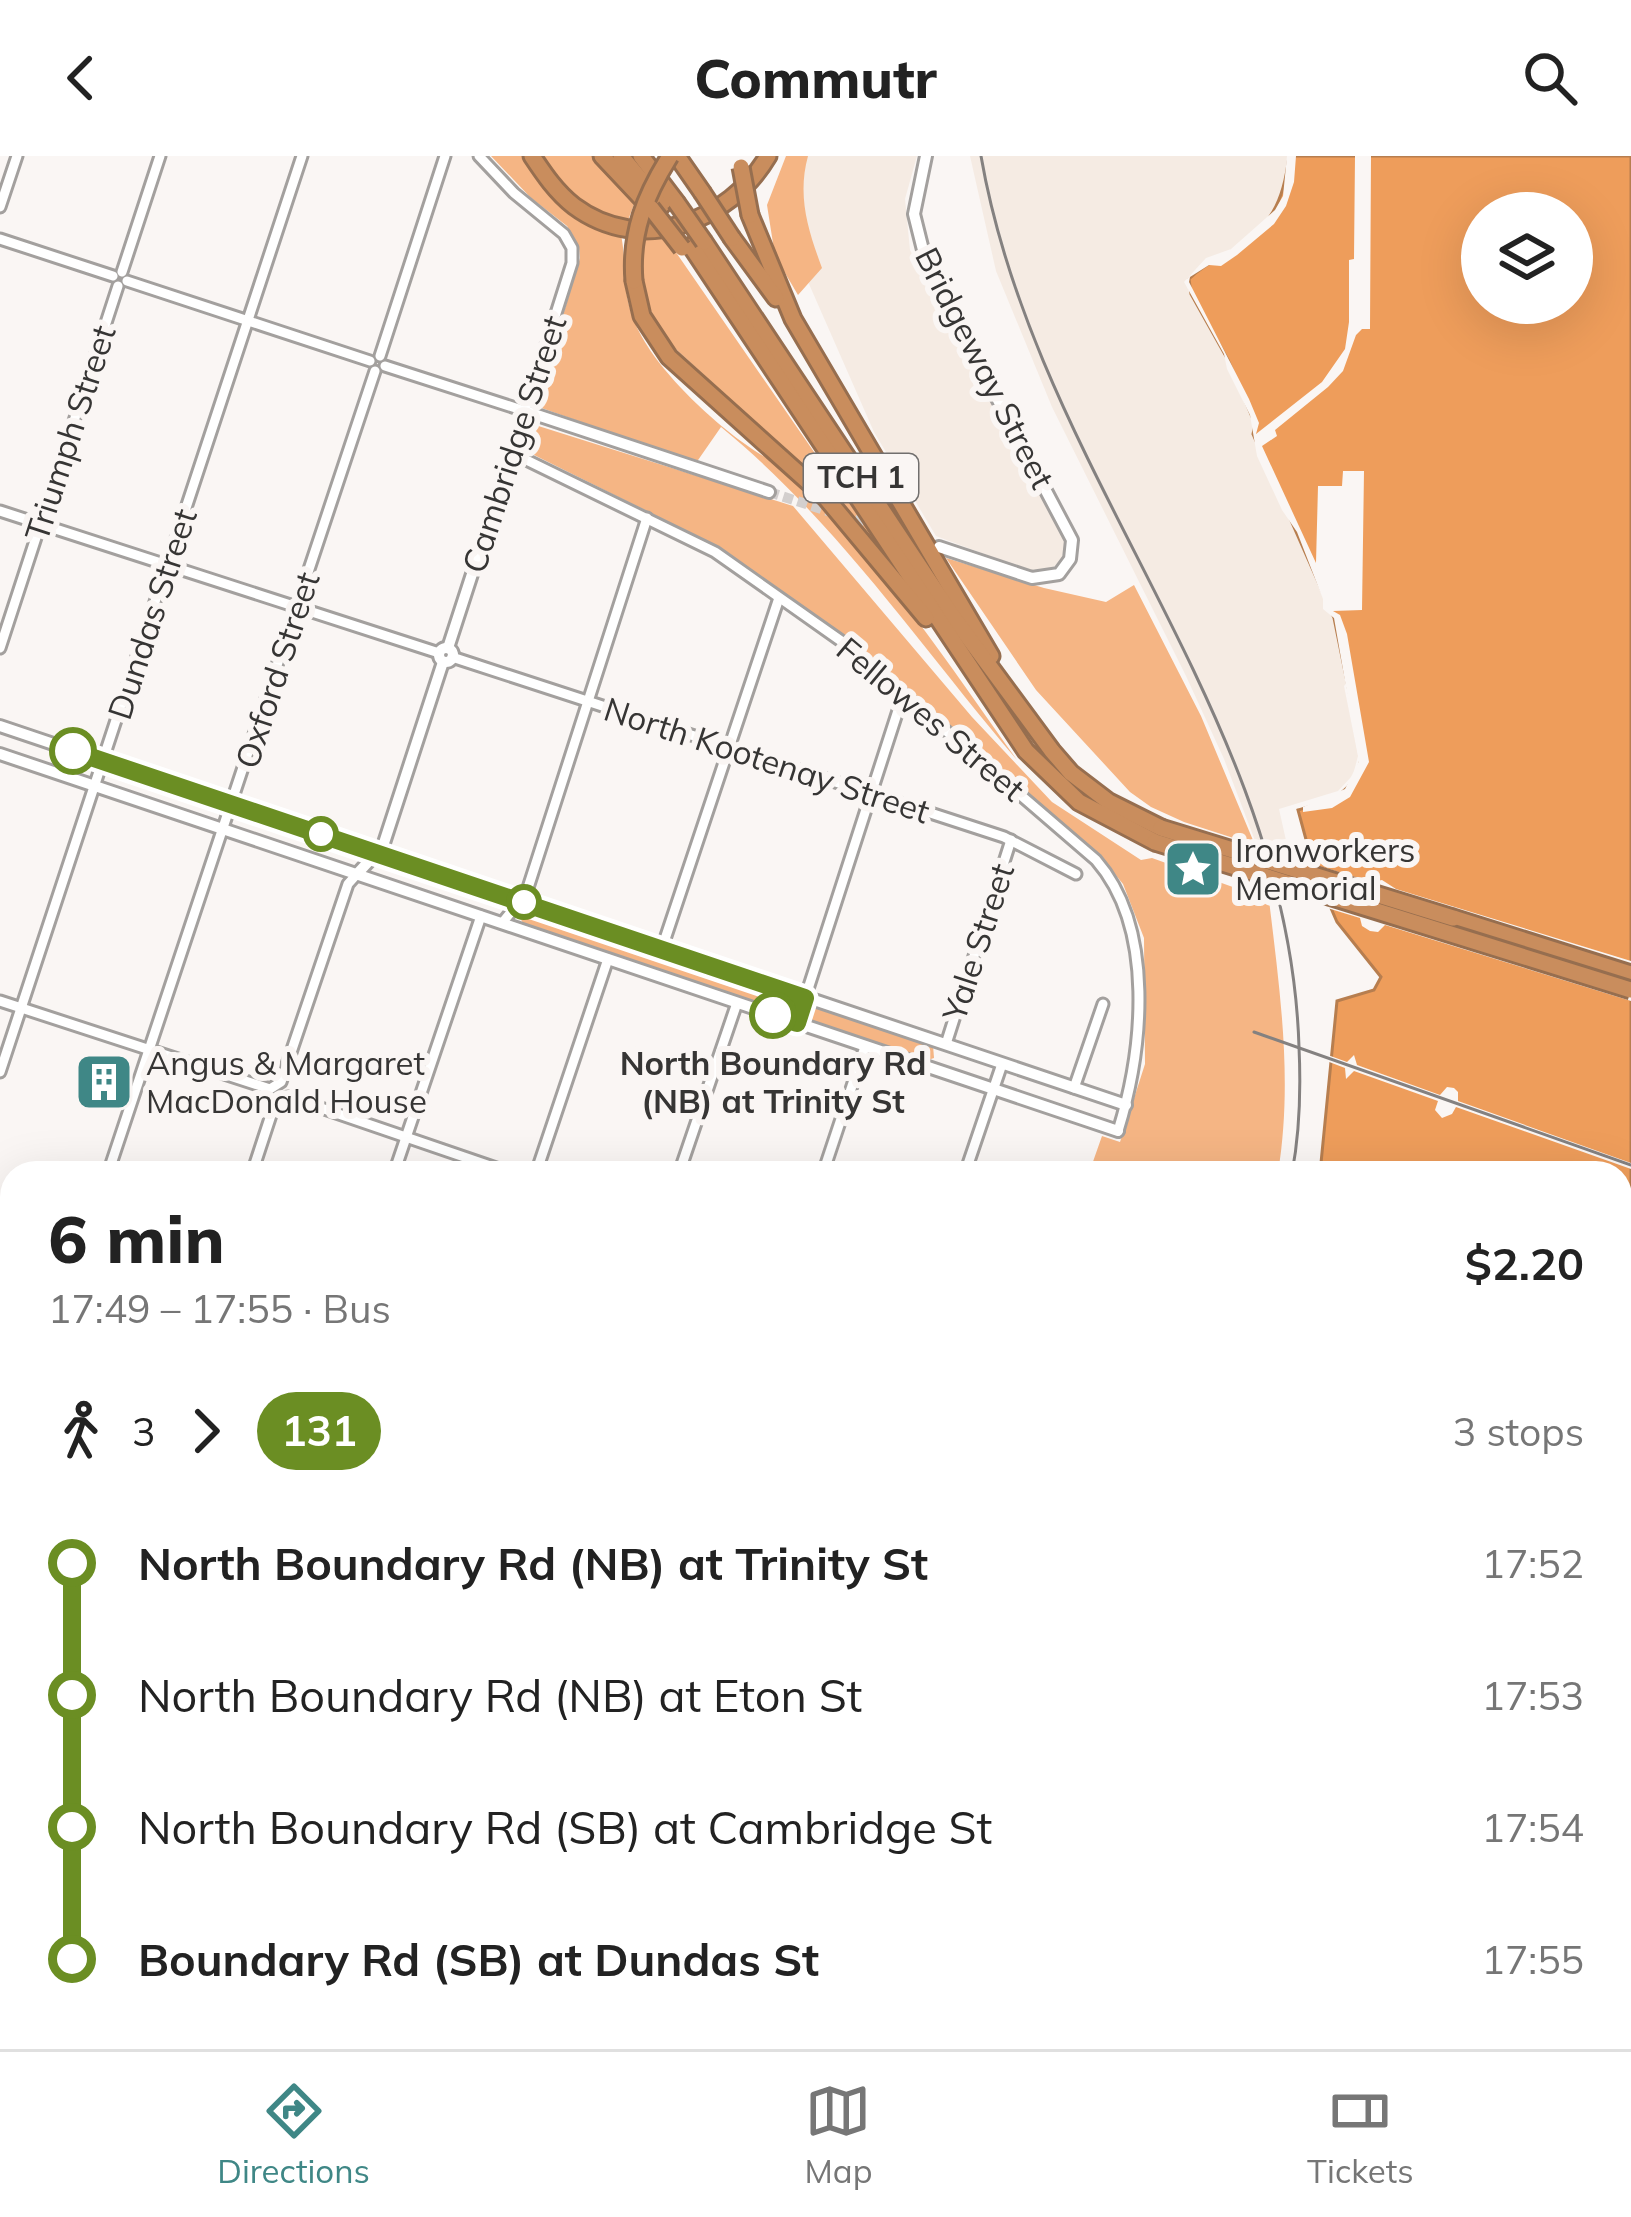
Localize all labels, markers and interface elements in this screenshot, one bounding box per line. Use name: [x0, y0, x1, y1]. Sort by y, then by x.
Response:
text: Commutr: [694, 44, 937, 112]
icon: back: [48, 45, 114, 111]
icon: search: [1517, 45, 1583, 111]
map controls: [1461, 192, 1593, 324]
button: layers: [1461, 192, 1593, 324]
street label: Bridgeway Street: [907, 240, 1064, 495]
street label: Cambridge Street: [453, 310, 574, 578]
street label: Triumph Street: [15, 320, 124, 546]
road number: TCH 1: [804, 454, 918, 502]
street label: Dundas Street: [98, 503, 205, 724]
street label: Oxford Street: [225, 566, 328, 773]
street label: Fellowes Street: [829, 628, 1034, 809]
street label: North Kootenay Street: [599, 688, 935, 831]
unlabelled marker: [51, 729, 95, 773]
unlabelled marker: [305, 818, 337, 850]
place label: Ironworkers Memorial: [1235, 829, 1415, 908]
place icon: Ironworkers Memorial: [1162, 838, 1224, 900]
street label: Yale Street: [933, 858, 1022, 1027]
unlabelled marker: [508, 886, 540, 918]
marker: North Boundary Rd (NB) at Trinity St: [751, 993, 795, 1037]
place label: Angus & Margaret MacDonald House: [146, 1042, 427, 1121]
place label: North Boundary Rd (NB) at Trinity St: [620, 1042, 926, 1121]
building icon: Angus & Margaret MacDonald House: [73, 1051, 135, 1113]
text: 6 min: [48, 1197, 225, 1280]
text: $2.20: [1465, 1235, 1584, 1291]
text: 17:49 – 17:55 · Bus: [48, 1284, 391, 1333]
icon: walk: [48, 1398, 114, 1464]
icon: forward: [173, 1398, 239, 1464]
text: 131: [281, 1404, 357, 1457]
text: 3: [132, 1407, 155, 1456]
text: 3 stops: [1453, 1407, 1584, 1456]
text: North Boundary Rd (NB) at Trinity St: [138, 1535, 928, 1591]
text: 17:52: [1482, 1539, 1584, 1588]
text: North Boundary Rd (NB) at Eton St: [138, 1667, 862, 1723]
text: 17:53: [1482, 1671, 1584, 1720]
text: North Boundary Rd (SB) at Cambridge St: [138, 1799, 992, 1855]
text: 17:54: [1482, 1803, 1584, 1852]
text: Boundary Rd (SB) at Dundas St: [138, 1931, 819, 1987]
text: 17:55: [1482, 1935, 1584, 1984]
tab: Directions: [217, 2078, 370, 2191]
tab: Map: [805, 2078, 872, 2191]
tab: Tickets: [1307, 2078, 1414, 2191]

